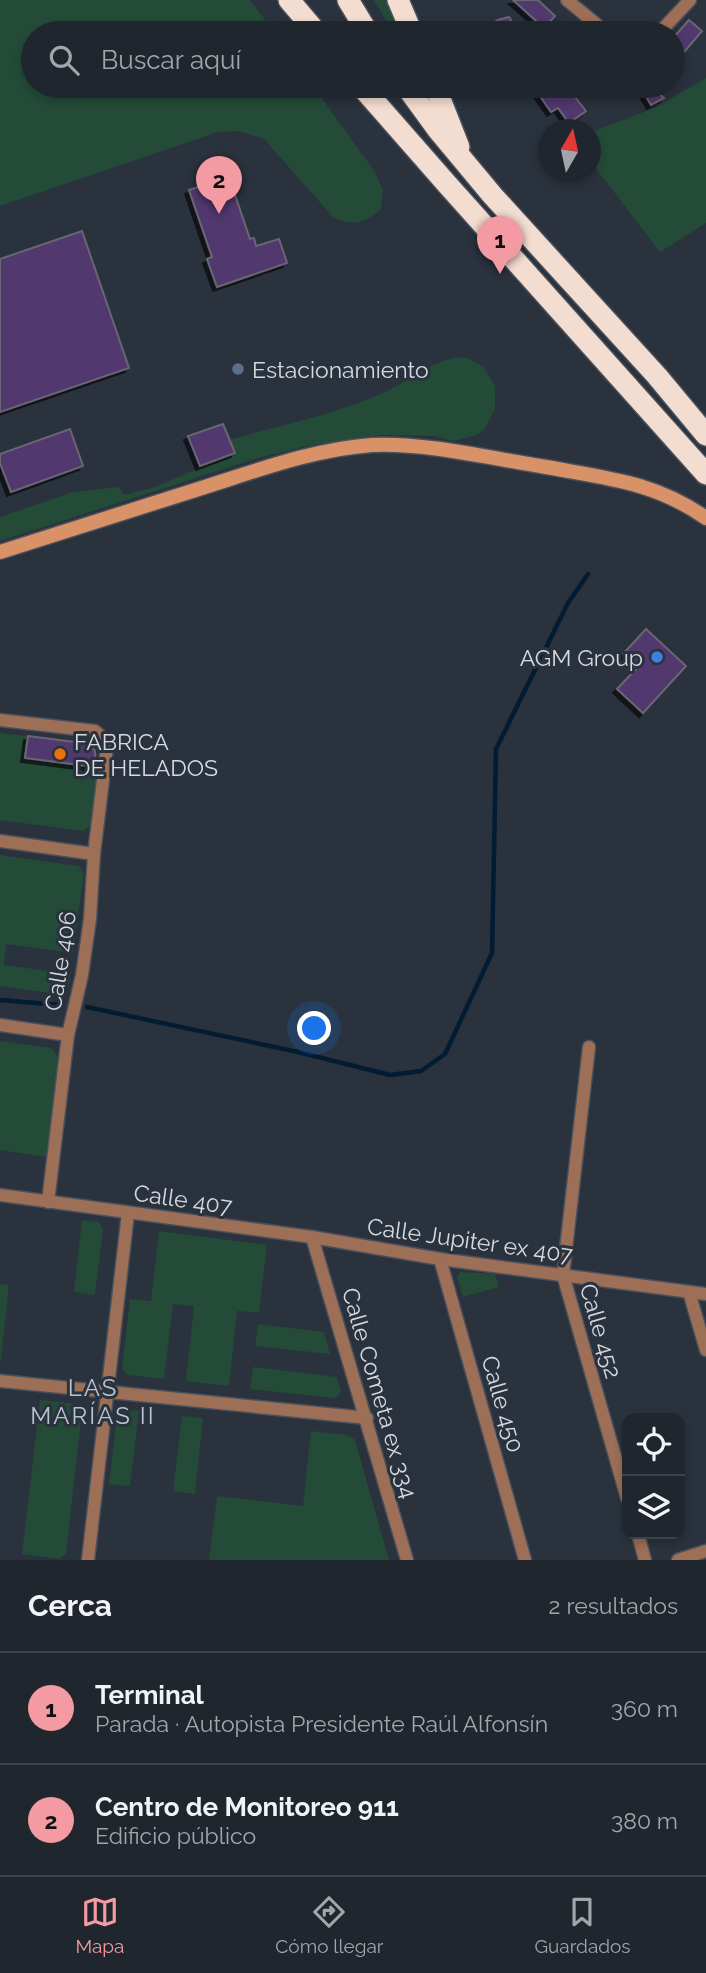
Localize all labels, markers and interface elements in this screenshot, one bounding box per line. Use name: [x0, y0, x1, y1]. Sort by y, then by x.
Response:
search box: [21, 21, 685, 98]
icon: search: [45, 41, 83, 79]
text: Buscar aquí: [101, 45, 241, 75]
north arrow: [538, 119, 601, 182]
pin: 2: [196, 156, 242, 214]
pin: 1: [477, 216, 523, 274]
place label: Estacionamiento: [252, 356, 429, 383]
marker: Estacionamiento: [230, 361, 246, 377]
place label: AGM Group: [520, 644, 643, 671]
marker: AGM Group: [649, 649, 665, 665]
place label: FABRICA DE HELADOS: [74, 728, 218, 781]
marker: FABRICA DE HELADOS: [52, 746, 68, 762]
street label: Calle 406: [39, 909, 81, 1013]
your location: [297, 1011, 331, 1045]
street label: Calle 407: [132, 1179, 235, 1219]
street label: Calle Jupiter ex 407: [366, 1212, 575, 1268]
street label: Calle 452: [575, 1281, 627, 1381]
street label: Calle Cometa ex 334: [337, 1285, 423, 1501]
street label: Calle 450: [476, 1353, 530, 1455]
district label: LAS MARÍAS II: [30, 1373, 156, 1430]
map controls: [622, 1413, 685, 1539]
button: locate: [622, 1413, 685, 1476]
button: layers: [622, 1476, 685, 1539]
text: Cerca: [28, 1588, 112, 1623]
text: 2 resultados: [549, 1592, 678, 1619]
text: Terminal: [95, 1680, 204, 1710]
text: 1: [45, 1695, 57, 1722]
text: 360 m: [611, 1695, 678, 1722]
text: Parada · Autopista Presidente Raúl Alfonsín: [95, 1710, 548, 1737]
text: Centro de Monitoreo 911: [95, 1792, 399, 1822]
text: 2: [45, 1807, 57, 1834]
text: 380 m: [611, 1807, 678, 1834]
text: Edificio público: [95, 1822, 256, 1849]
tab: Mapa: [75, 1893, 124, 1957]
tab: Cómo llegar: [275, 1893, 384, 1957]
tab: Guardados: [534, 1893, 631, 1957]

